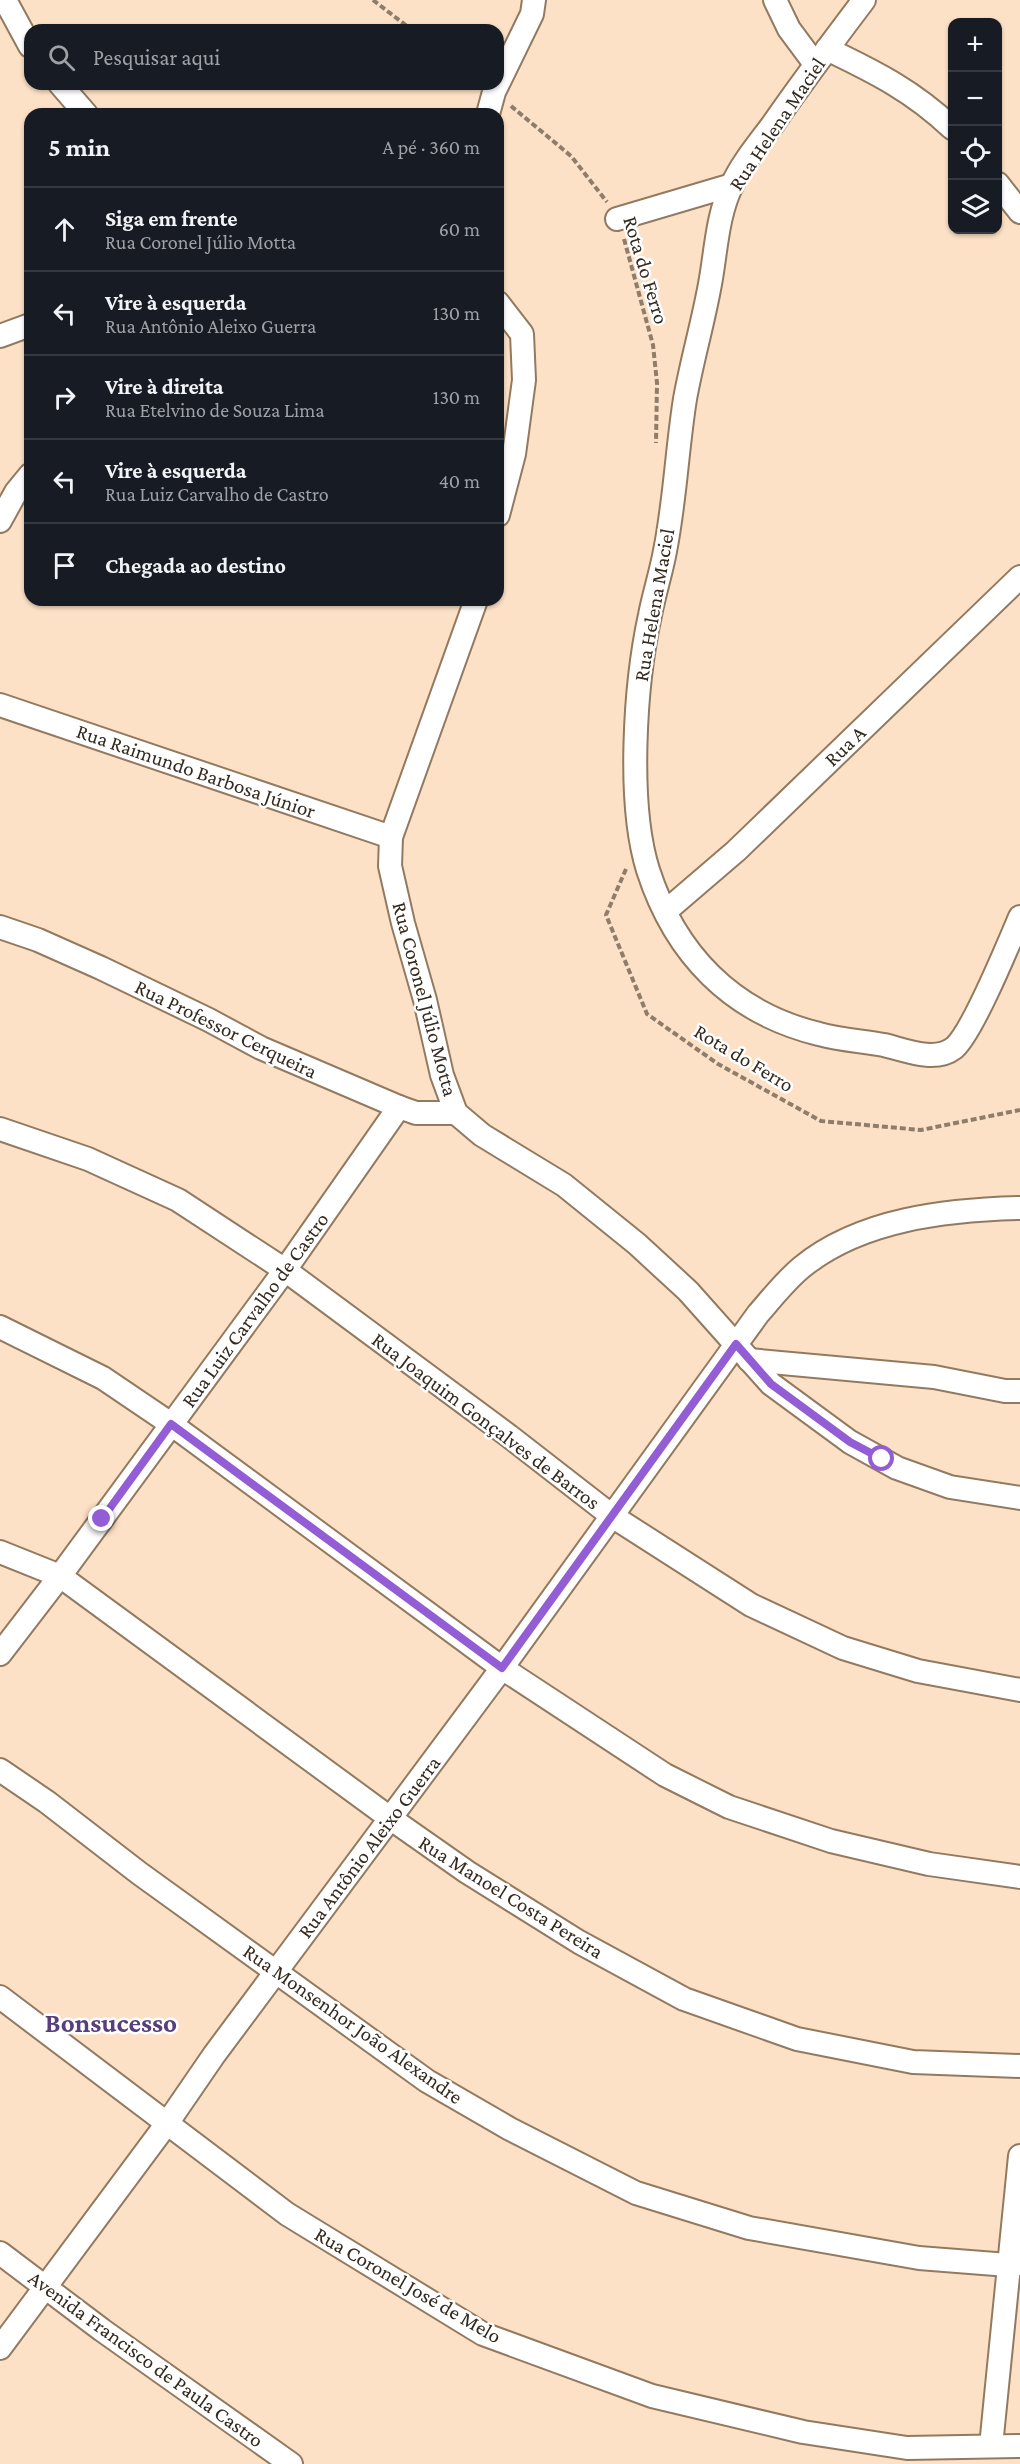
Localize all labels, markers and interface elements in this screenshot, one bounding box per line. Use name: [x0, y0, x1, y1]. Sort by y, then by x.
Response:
map controls: [948, 18, 1002, 234]
button: +: [948, 18, 1002, 72]
search box: [24, 24, 504, 90]
icon: search: [45, 41, 78, 74]
text: Pesquisar aqui: [93, 45, 220, 70]
street label: Rua Helena Maciel: [724, 53, 830, 195]
button: −: [948, 72, 1002, 126]
button: locate: [948, 126, 1002, 180]
text: 5 min: [48, 133, 110, 162]
text: A pé · 360 m: [383, 136, 480, 158]
button: layers: [948, 180, 1002, 234]
text: Siga em frente: [105, 206, 238, 231]
icon: ahead: [48, 213, 81, 246]
street label: Rota do Ferro: [618, 213, 674, 327]
text: 60 m: [439, 218, 480, 240]
text: Rua Coronel Júlio Motta: [105, 231, 296, 253]
text: Vire à esquerda: [105, 290, 246, 315]
icon: left: [48, 297, 81, 330]
text: 130 m: [433, 302, 480, 324]
text: Rua Antônio Aleixo Guerra: [105, 315, 316, 337]
text: Vire à direita: [105, 374, 224, 399]
icon: right: [48, 381, 81, 414]
text: 130 m: [433, 386, 480, 408]
text: Rua Etelvino de Souza Lima: [105, 399, 325, 421]
text: Vire à esquerda: [105, 458, 246, 483]
icon: left: [48, 465, 81, 498]
text: 40 m: [439, 470, 480, 492]
text: Rua Luiz Carvalho de Castro: [105, 483, 329, 505]
street label: Rua Helena Maciel: [629, 527, 679, 683]
icon: arrive: [48, 549, 81, 582]
text: Chegada ao destino: [105, 553, 286, 578]
street label: Rua Raimundo Barbosa Júnior: [73, 719, 319, 823]
street label: Rua A: [819, 721, 871, 771]
street label: Rua Coronel Júlio Motta: [387, 899, 463, 1099]
street label: Rua Professor Cerqueira: [131, 974, 321, 1084]
street label: Rota do Ferro: [690, 1019, 798, 1097]
street label: Rua Luiz Carvalho de Castro: [176, 1208, 334, 1412]
street label: Rua Joaquim Gonçalves de Barros: [367, 1327, 605, 1515]
route start: [868, 1445, 894, 1471]
route end: [88, 1505, 114, 1531]
street label: Rua Antônio Aleixo Guerra: [293, 1751, 445, 1943]
street label: Rua Manoel Costa Pereira: [414, 1830, 608, 1964]
street label: Rua Monsenhor João Alexandre: [239, 1939, 467, 2109]
district label: Bonsucesso: [45, 2008, 177, 2038]
street label: Rua Coronel José de Melo: [311, 2222, 505, 2348]
street label: Avenida Francisco de Paula Castro: [24, 2266, 268, 2452]

